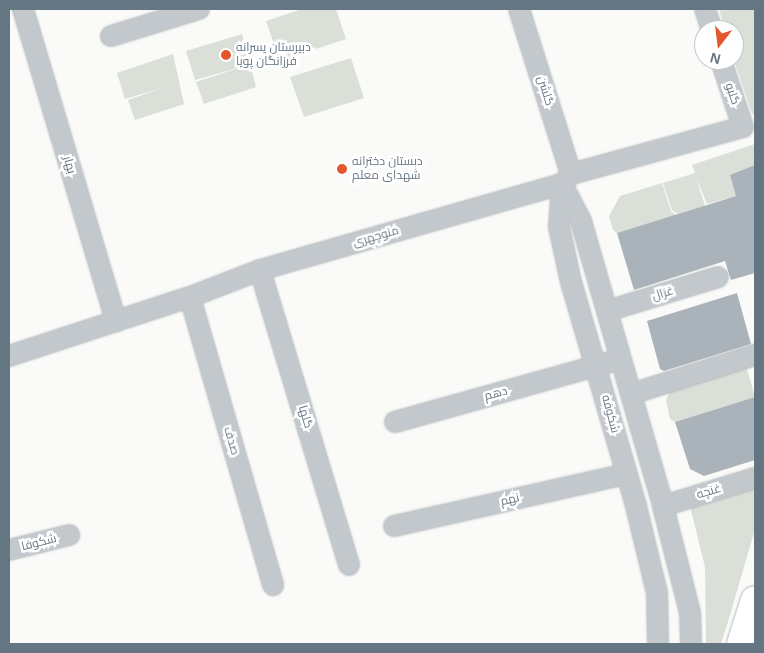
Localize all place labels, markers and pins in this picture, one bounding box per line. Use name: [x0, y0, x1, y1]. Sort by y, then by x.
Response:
place label: دبیرستان پسرانه فرزانگان پویا: [236, 41, 311, 69]
marker: دبیرستان پسرانه فرزانگان پویا: [220, 49, 232, 61]
place label: دبستان دخترانه شهدای معلم: [352, 155, 423, 183]
marker: دبستان دخترانه شهدای معلم: [336, 163, 348, 175]

